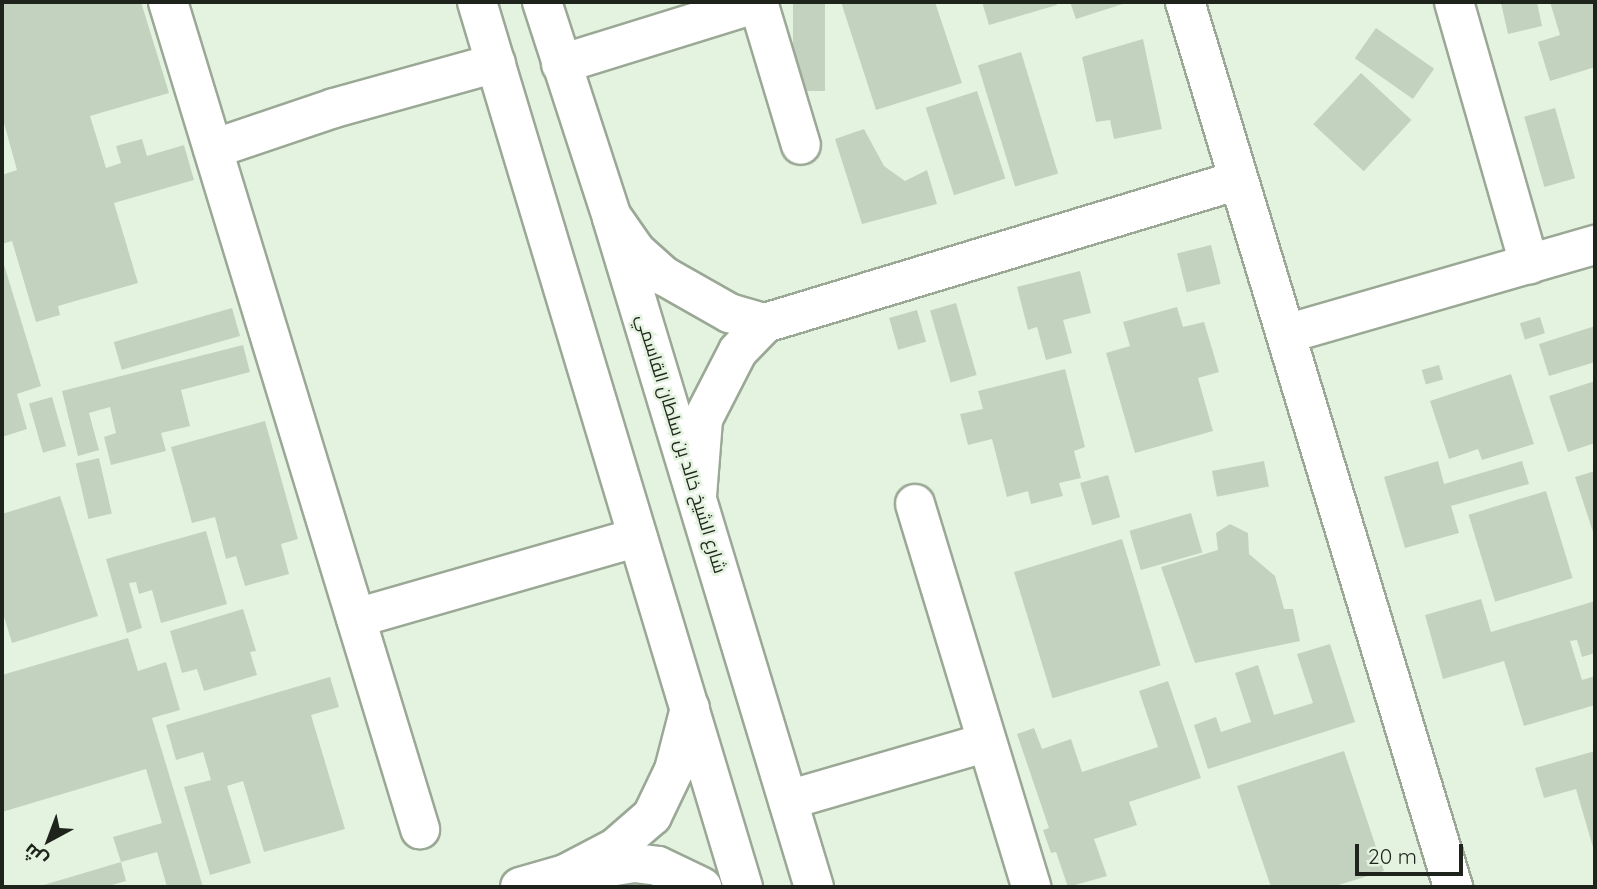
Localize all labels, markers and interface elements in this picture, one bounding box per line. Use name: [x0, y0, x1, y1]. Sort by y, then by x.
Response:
street label: شارع الشيخ خالد بن سلطان القاسمي: [631, 312, 731, 576]
north arrow: [14, 805, 84, 875]
scale bar: [1359, 830, 1468, 874]
text: ش: [18, 839, 52, 873]
text: 20 m: [1368, 843, 1417, 869]

